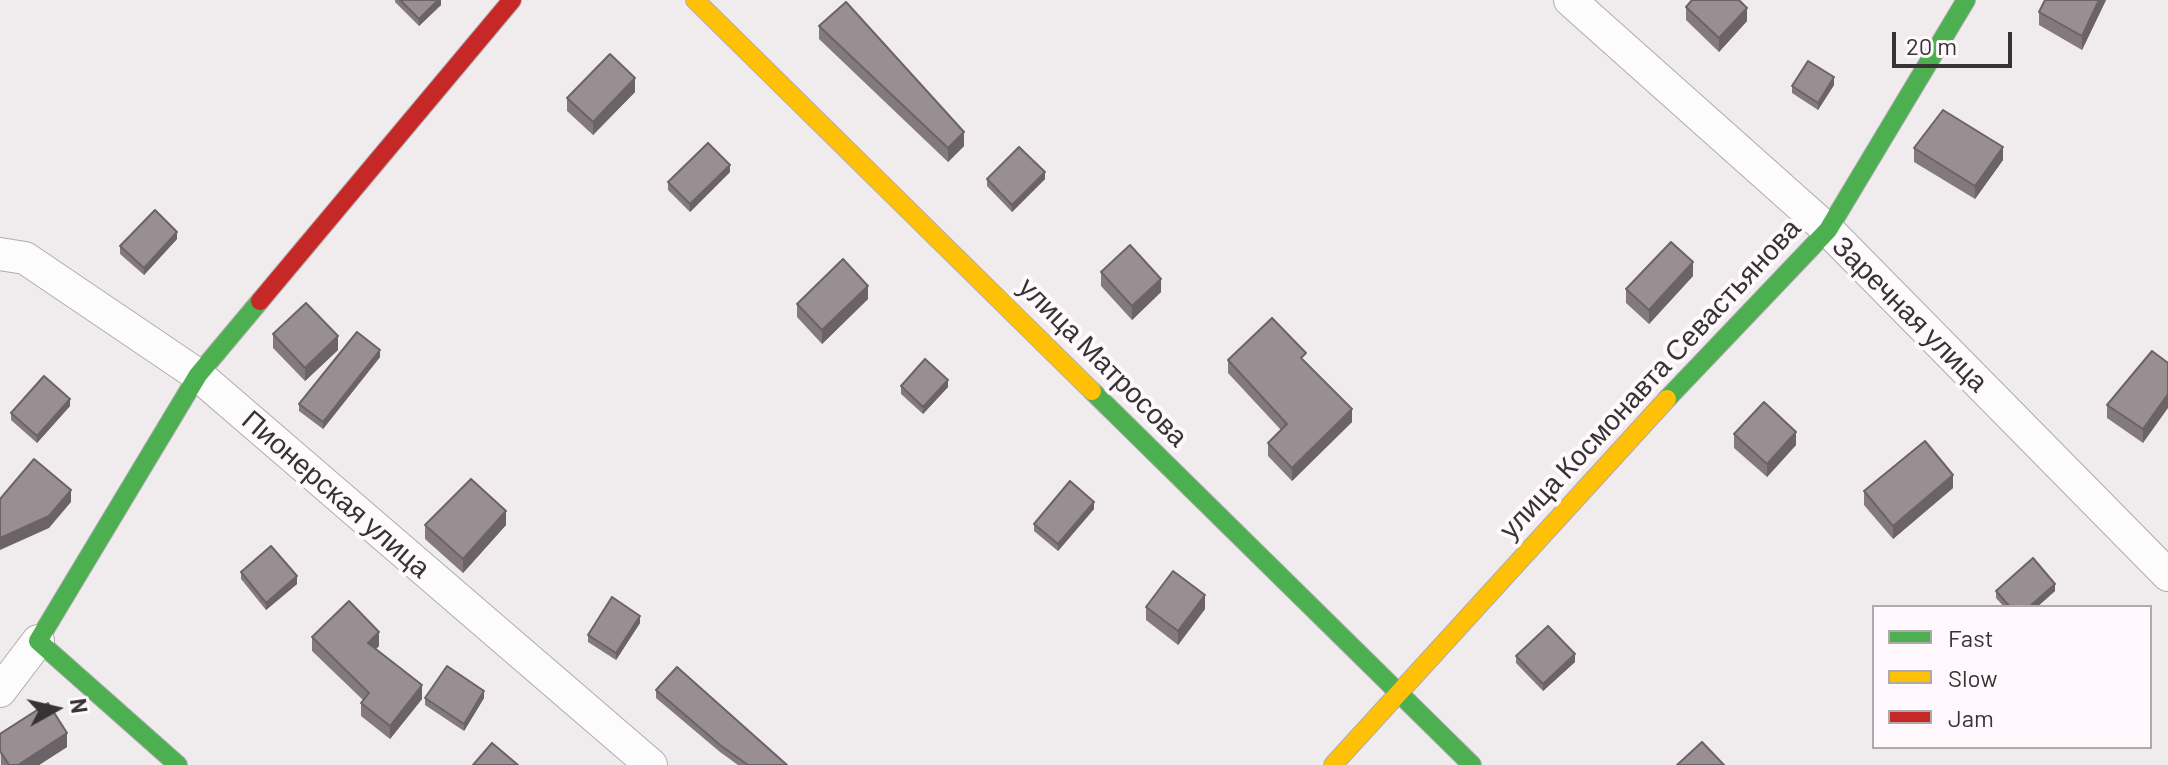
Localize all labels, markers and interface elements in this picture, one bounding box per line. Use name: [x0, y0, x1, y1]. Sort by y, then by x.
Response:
scale bar: [1896, 16, 2016, 66]
text: 20 m: [1906, 31, 1957, 60]
street label: улица Космонавта Севастьянова: [1492, 212, 1808, 546]
street label: Заречная улица: [1825, 229, 1995, 399]
street label: улица Матросова: [1012, 271, 1194, 453]
street label: Пионерская улица: [235, 403, 437, 585]
legend: [1872, 605, 2152, 749]
text: Fast: [1948, 623, 1993, 652]
text: Slow: [1948, 663, 1997, 692]
north arrow: [16, 669, 96, 749]
text: N: [66, 697, 94, 715]
text: Jam: [1948, 703, 1994, 732]

